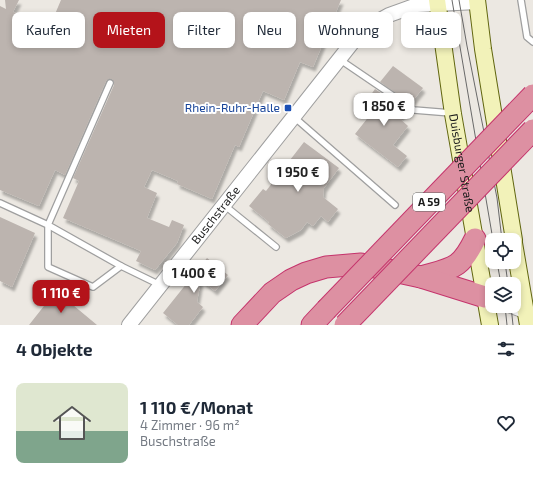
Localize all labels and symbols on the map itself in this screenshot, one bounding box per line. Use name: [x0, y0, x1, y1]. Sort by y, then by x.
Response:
pin: 1 850 €: [347, 93, 421, 127]
place label: Rhein-Ruhr-Halle: [185, 100, 280, 114]
marker: Rhein-Ruhr-Halle: [283, 103, 293, 113]
street label: Duisburger Straße: [447, 113, 478, 213]
pin: 1 950 €: [261, 159, 335, 193]
street label: Buschstraße: [188, 183, 242, 246]
road number: A 59: [413, 193, 445, 211]
pin: 1 400 €: [157, 260, 231, 294]
pin: 1 110 €: [24, 280, 98, 314]

